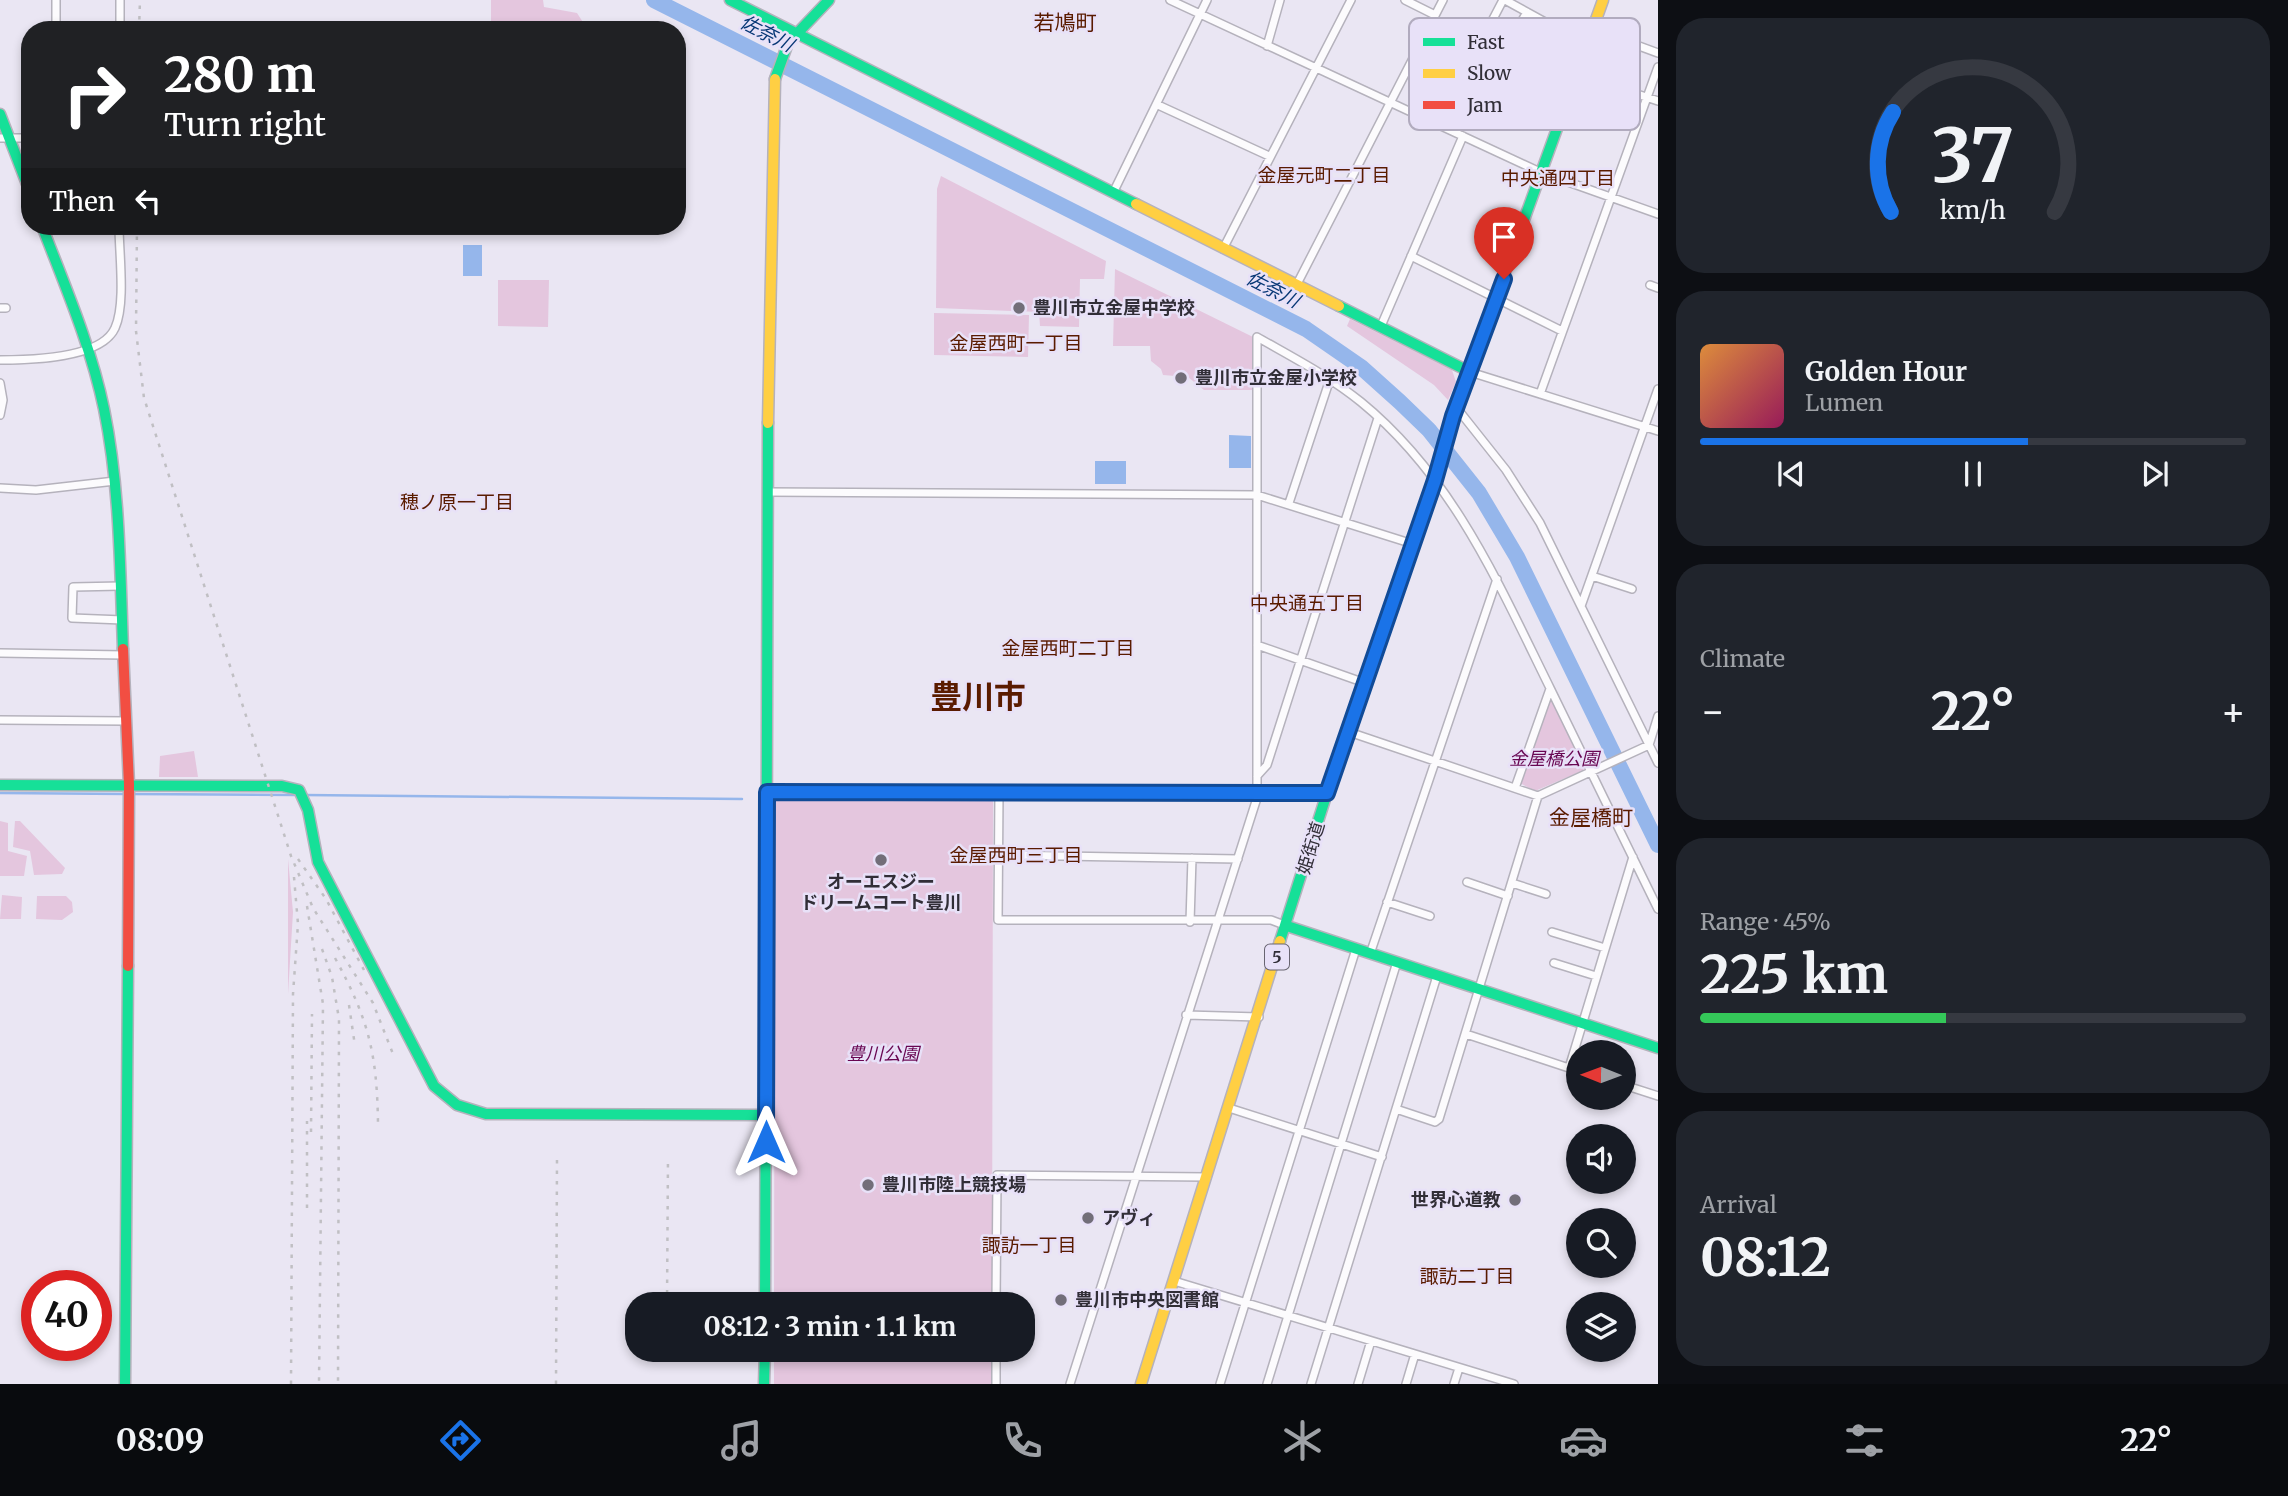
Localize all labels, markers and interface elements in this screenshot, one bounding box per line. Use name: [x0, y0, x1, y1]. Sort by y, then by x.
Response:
water label: 佐奈川: [736, 9, 800, 58]
district label: 若鳩町: [1034, 9, 1097, 36]
legend: [1409, 18, 1640, 130]
text: Fast: [1467, 30, 1505, 54]
text: 280 m: [164, 44, 316, 105]
icon: right: [49, 49, 140, 140]
text: Slow: [1467, 61, 1512, 85]
text: Jam: [1466, 93, 1503, 117]
text: Turn right: [164, 105, 326, 145]
text: 37: [1932, 110, 2014, 202]
district label: 金屋元町二丁目: [1257, 163, 1391, 187]
district label: 中央通四丁目: [1501, 166, 1615, 190]
icon: left: [129, 182, 167, 220]
text: Then: [49, 185, 115, 218]
text: km/h: [1940, 193, 2006, 225]
pin: [1474, 207, 1534, 279]
icon: arrive: [1485, 218, 1523, 256]
water label: 佐奈川: [1242, 265, 1306, 314]
place label: 豊川市立金屋中学校: [1033, 296, 1195, 319]
marker: 豊川市立金屋中学校: [1011, 300, 1027, 316]
district label: 金屋西町一丁目: [949, 331, 1083, 355]
text: Golden Hour: [1805, 355, 1967, 388]
place label: 豊川市立金屋小学校: [1195, 366, 1357, 389]
marker: 豊川市立金屋小学校: [1173, 370, 1189, 386]
text: Lumen: [1805, 388, 1883, 417]
icon: previous: [1772, 455, 1810, 493]
icon: pause: [1954, 455, 1992, 493]
icon: next: [2136, 455, 2174, 493]
district label: 穂ノ原一丁目: [400, 490, 514, 514]
district label: 中央通五丁目: [1250, 591, 1364, 615]
district label: 金屋西町二丁目: [1001, 636, 1135, 660]
text: Climate: [1700, 644, 1785, 673]
district label: 豊川市: [930, 677, 1026, 717]
text: 22°: [1931, 679, 2015, 744]
text: −: [1700, 688, 1725, 735]
text: +: [2221, 688, 2246, 735]
park label: 金屋橋公園: [1509, 747, 1602, 770]
district label: 金屋橋町: [1549, 804, 1633, 831]
street label: 姫街道: [1292, 819, 1329, 877]
district label: 金屋西町三丁目: [949, 843, 1083, 867]
marker: オーエスジー ドリームコート豊川: [873, 852, 889, 868]
place label: オーエスジー ドリームコート豊川: [800, 870, 962, 914]
text: Range · 45%: [1700, 907, 1831, 936]
text: 225 km: [1700, 942, 1888, 1007]
road number: 5: [1265, 945, 1289, 970]
north arrow: [1566, 1040, 1636, 1110]
map controls: [1566, 1040, 1636, 1362]
park label: 豊川公園: [847, 1042, 922, 1065]
position arrow: [729, 1105, 803, 1179]
button: sound: [1566, 1124, 1636, 1194]
place label: 豊川市陸上競技場: [882, 1173, 1026, 1196]
marker: 豊川市陸上競技場: [860, 1177, 876, 1193]
place label: 世界心道教: [1411, 1188, 1501, 1211]
text: Arrival: [1700, 1190, 1777, 1219]
marker: 世界心道教: [1507, 1192, 1523, 1208]
place label: アヴィ: [1102, 1206, 1156, 1229]
button: search: [1566, 1208, 1636, 1278]
marker: アヴィ: [1080, 1210, 1096, 1226]
text: 08:12: [1700, 1225, 1831, 1290]
district label: 諏訪一丁目: [981, 1233, 1077, 1257]
district label: 諏訪二丁目: [1419, 1264, 1515, 1288]
speed limit sign: 40: [21, 1270, 112, 1361]
place label: 豊川市中央図書館: [1075, 1288, 1219, 1311]
marker: 豊川市中央図書館: [1053, 1292, 1069, 1308]
button: layers: [1566, 1292, 1636, 1362]
text: 08:12 · 3 min · 1.1 km: [703, 1310, 957, 1343]
icon: directions: [436, 1416, 485, 1465]
icon: music: [717, 1416, 766, 1465]
icon: phone: [998, 1416, 1047, 1465]
icon: climate: [1278, 1416, 1327, 1465]
icon: car: [1559, 1416, 1608, 1465]
icon: filters: [1840, 1416, 1889, 1465]
text: 08:09: [116, 1420, 205, 1460]
text: 22°: [2120, 1420, 2172, 1460]

